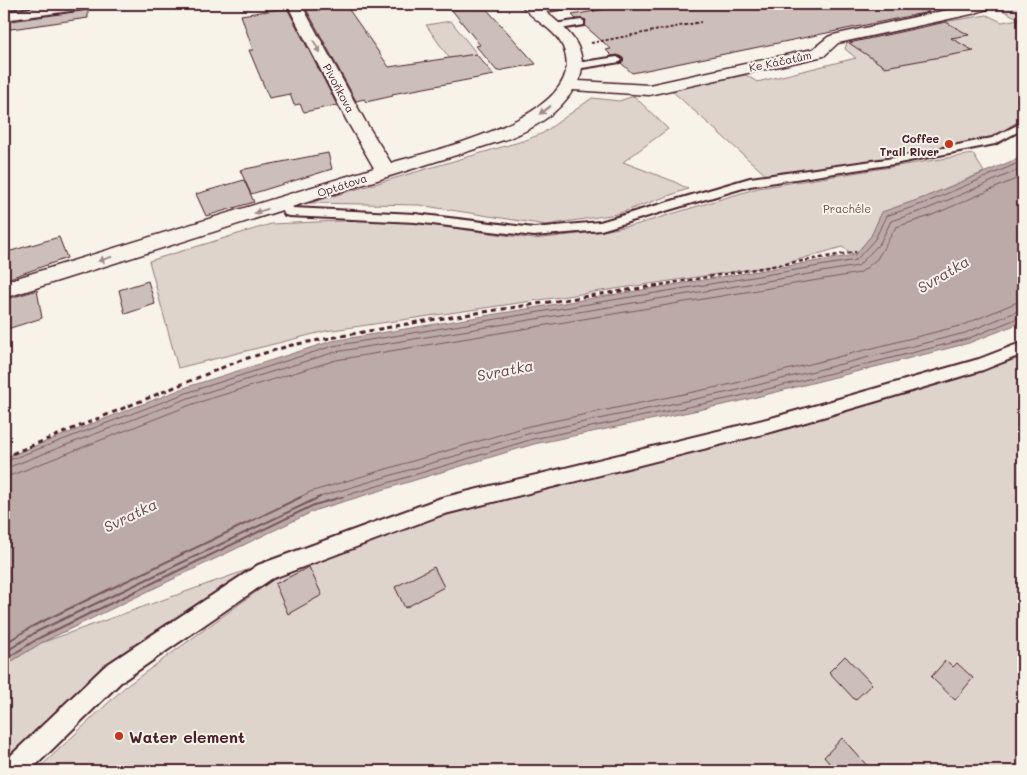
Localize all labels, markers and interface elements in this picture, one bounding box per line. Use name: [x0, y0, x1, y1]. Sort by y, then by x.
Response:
one-way arrow: [312, 40, 321, 54]
street label: Ke Káčatům: [747, 47, 813, 75]
street label: Pivoňkova: [320, 61, 358, 115]
one-way arrow: [538, 105, 552, 115]
place label: Coffee Trail River: [880, 131, 939, 159]
marker: Coffee Trail River: [943, 138, 955, 150]
street label: Optátova: [315, 170, 369, 200]
park label: Prachéle: [823, 201, 871, 216]
one-way arrow: [253, 208, 268, 215]
water label: Svratka: [913, 251, 973, 297]
one-way arrow: [98, 255, 113, 263]
water label: Svratka: [475, 355, 535, 385]
water label: Svratka: [100, 493, 160, 537]
place label: Water element: [129, 726, 245, 747]
marker: Water element: [113, 730, 125, 742]

